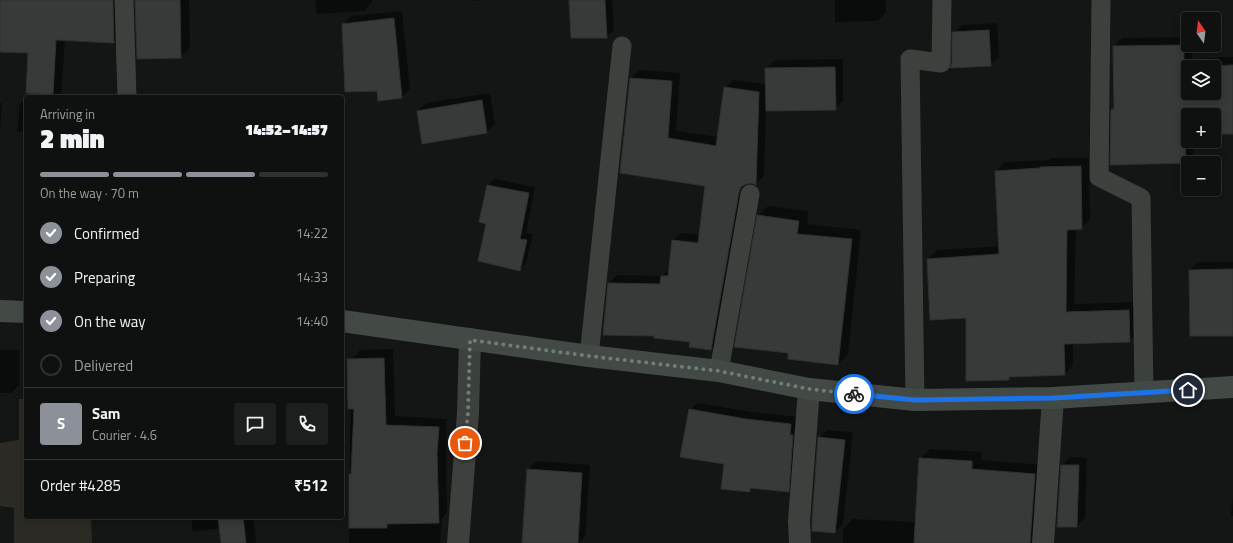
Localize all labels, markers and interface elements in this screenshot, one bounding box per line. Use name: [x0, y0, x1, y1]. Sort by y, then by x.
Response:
north arrow: [1181, 12, 1221, 52]
map controls: [1181, 12, 1221, 196]
button: layers: [1181, 60, 1221, 100]
text: Arriving in: [40, 104, 95, 124]
button: +: [1181, 108, 1221, 148]
text: 14:52–14:57: [245, 118, 328, 141]
text: 2 min: [40, 119, 105, 158]
button: −: [1181, 156, 1221, 196]
text: On the way · 70 m: [40, 183, 139, 203]
icon: check: [40, 222, 62, 244]
text: Confirmed: [74, 222, 139, 245]
text: 14:22: [296, 223, 328, 243]
icon: check: [40, 266, 62, 288]
text: Preparing: [74, 266, 135, 289]
text: 14:33: [296, 267, 328, 287]
icon: check: [40, 310, 62, 332]
text: On the way: [74, 310, 146, 333]
text: 14:40: [296, 311, 328, 331]
text: Delivered: [74, 354, 133, 377]
pin: [1171, 373, 1205, 407]
courier: [834, 374, 874, 414]
icon: home: [1177, 379, 1199, 401]
icon: bike: [843, 383, 865, 405]
text: Sam: [92, 402, 120, 425]
button: chat: [234, 403, 276, 445]
button: phone: [286, 403, 328, 445]
text: S: [57, 412, 65, 435]
text: Courier · 4.6: [92, 425, 157, 445]
pin: [448, 426, 482, 460]
icon: bag: [454, 432, 476, 454]
text: Order #4285: [40, 474, 121, 497]
text: ₹512: [294, 474, 328, 497]

